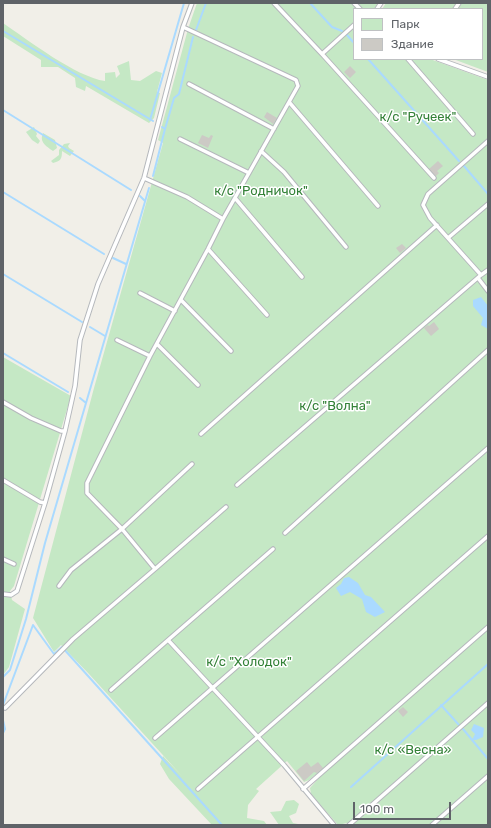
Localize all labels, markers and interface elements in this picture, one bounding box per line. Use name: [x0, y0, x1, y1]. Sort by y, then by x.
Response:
legend: [353, 8, 483, 60]
text: Парк: [391, 17, 420, 31]
text: Здание: [391, 37, 434, 51]
park label: к/с "Ручеек": [380, 109, 456, 125]
park label: к/с "Родничок": [214, 183, 308, 199]
park label: к/с "Волна": [299, 398, 371, 414]
park label: к/с "Холодок": [206, 654, 292, 670]
park label: к/с «Весна»: [375, 742, 451, 758]
scale bar: [355, 794, 453, 820]
text: 100 m: [360, 802, 394, 816]

